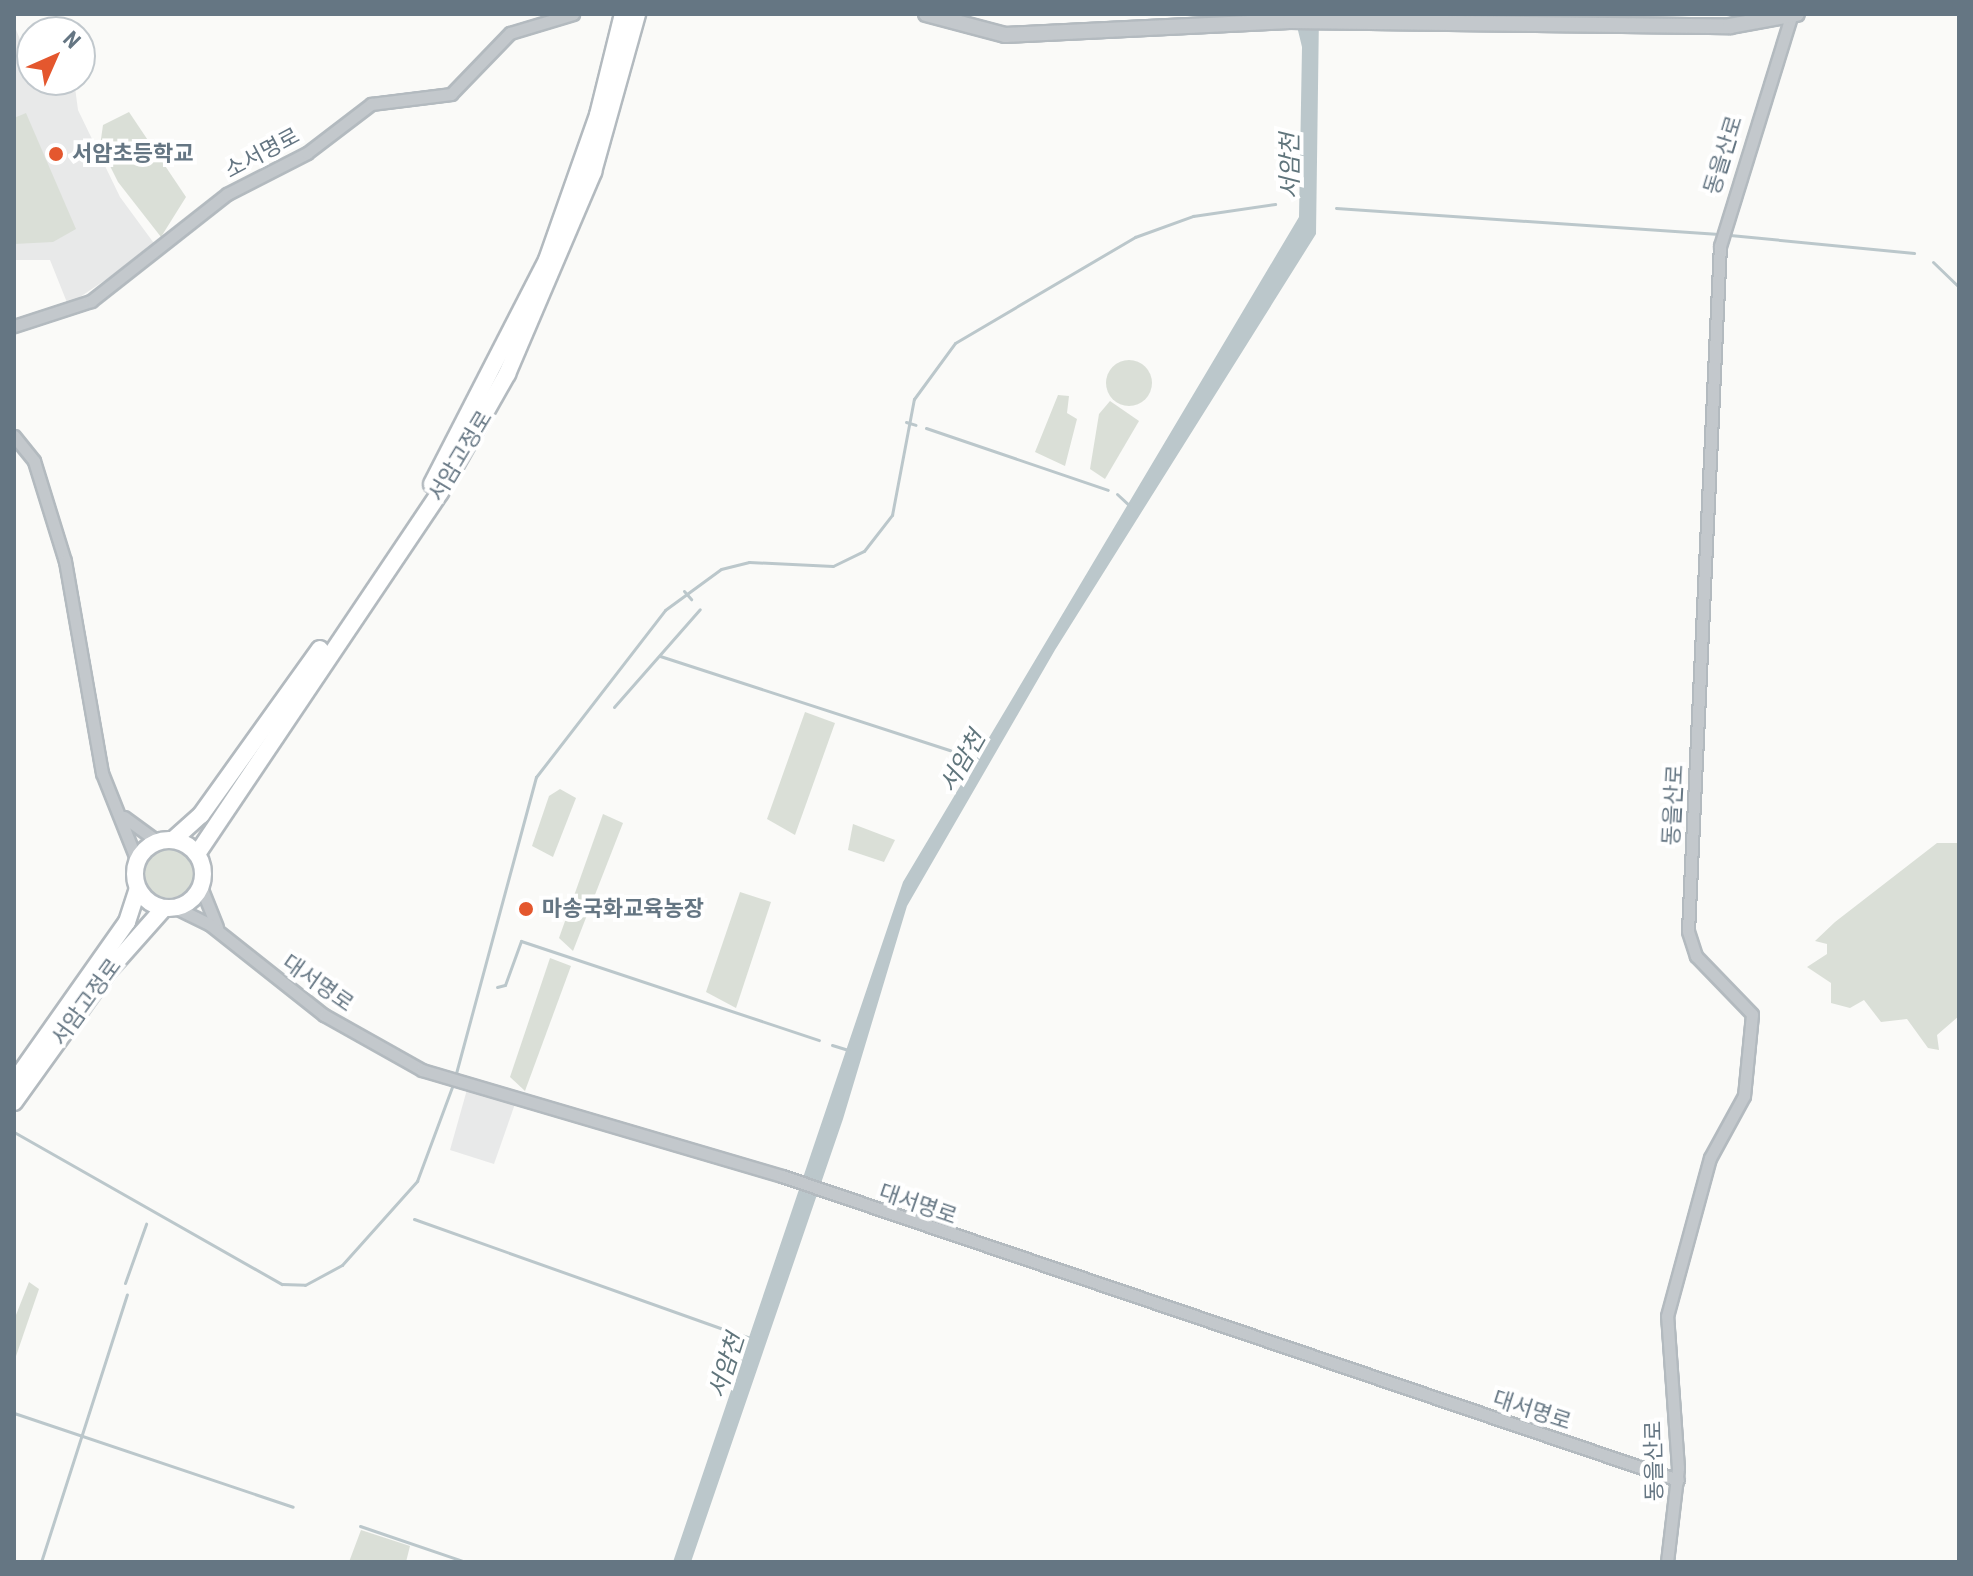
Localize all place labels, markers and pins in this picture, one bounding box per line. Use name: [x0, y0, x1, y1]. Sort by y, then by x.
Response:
place label: 서암초등학교: [72, 141, 193, 167]
marker: 서암초등학교: [47, 145, 65, 163]
place label: 마송국화교육농장: [542, 896, 704, 922]
marker: 마송국화교육농장: [517, 900, 535, 918]

